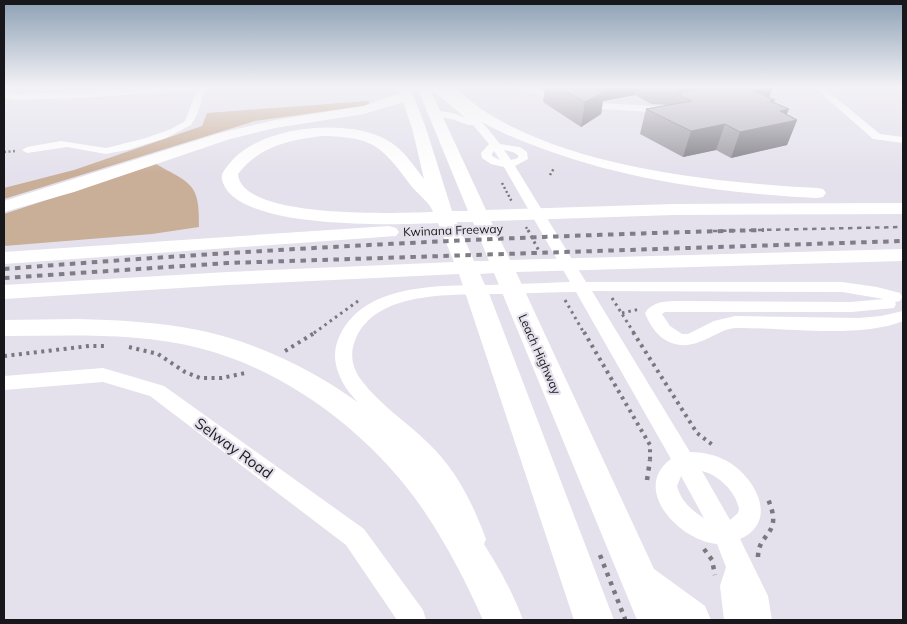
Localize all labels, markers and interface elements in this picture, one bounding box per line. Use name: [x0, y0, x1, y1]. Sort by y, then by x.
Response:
street label: Kwinana Freeway: [403, 221, 504, 239]
street label: Leach Highway: [516, 311, 565, 397]
street label: Selway Road: [191, 413, 277, 483]

